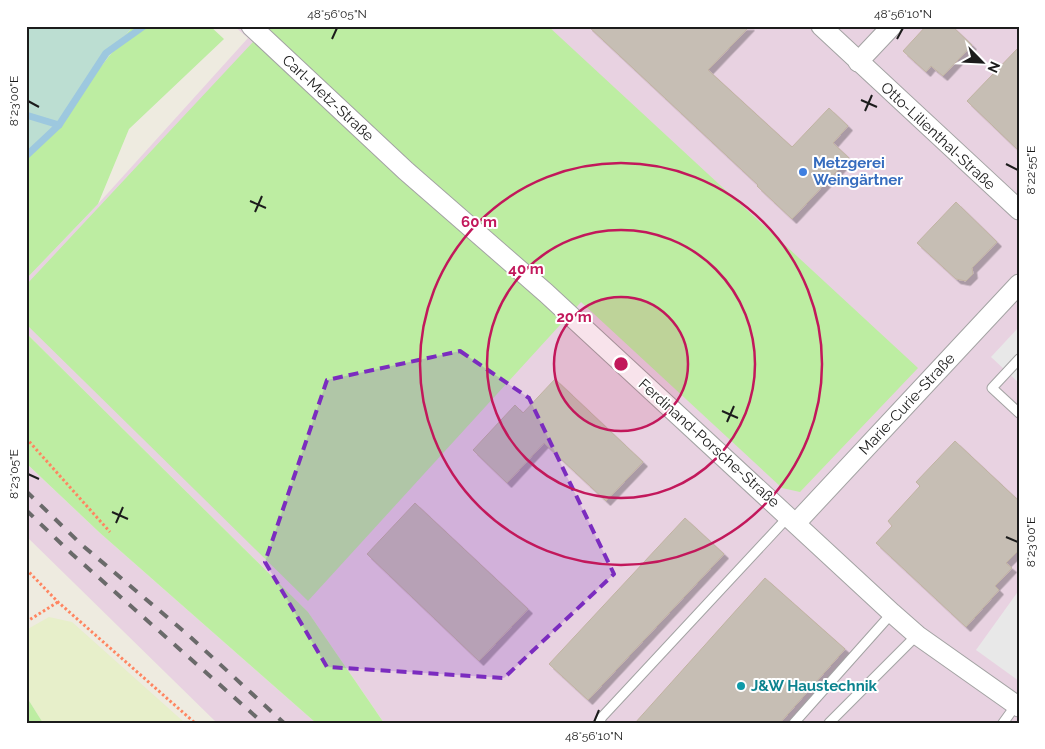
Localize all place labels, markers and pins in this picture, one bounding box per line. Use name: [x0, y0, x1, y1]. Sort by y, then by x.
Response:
place label: Metzgerei Weingärtner: [813, 154, 903, 189]
marker: Metzgerei Weingärtner: [797, 166, 809, 178]
centre of rings: [612, 355, 630, 373]
place label: J&W Haustechnik: [751, 677, 878, 695]
marker: J&W Haustechnik: [735, 680, 747, 692]

